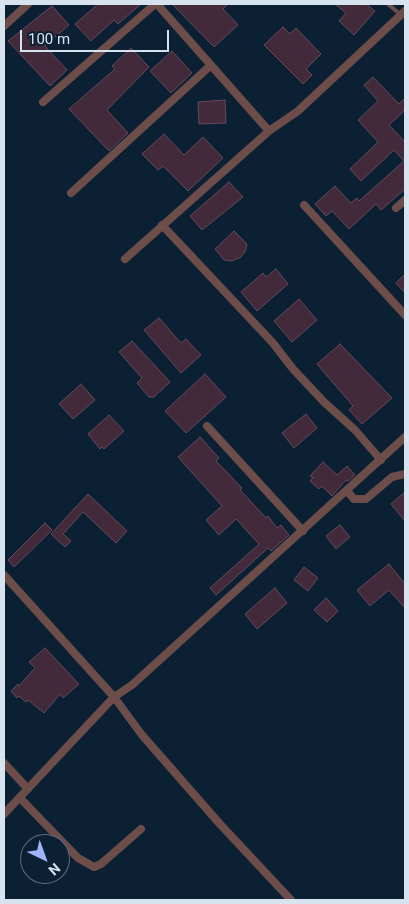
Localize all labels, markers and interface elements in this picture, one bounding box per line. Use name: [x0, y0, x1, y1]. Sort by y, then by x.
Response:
scale bar: [22, 20, 171, 52]
text: 100 m: [28, 30, 70, 48]
north arrow: [20, 834, 70, 884]
text: N: [45, 860, 63, 879]

